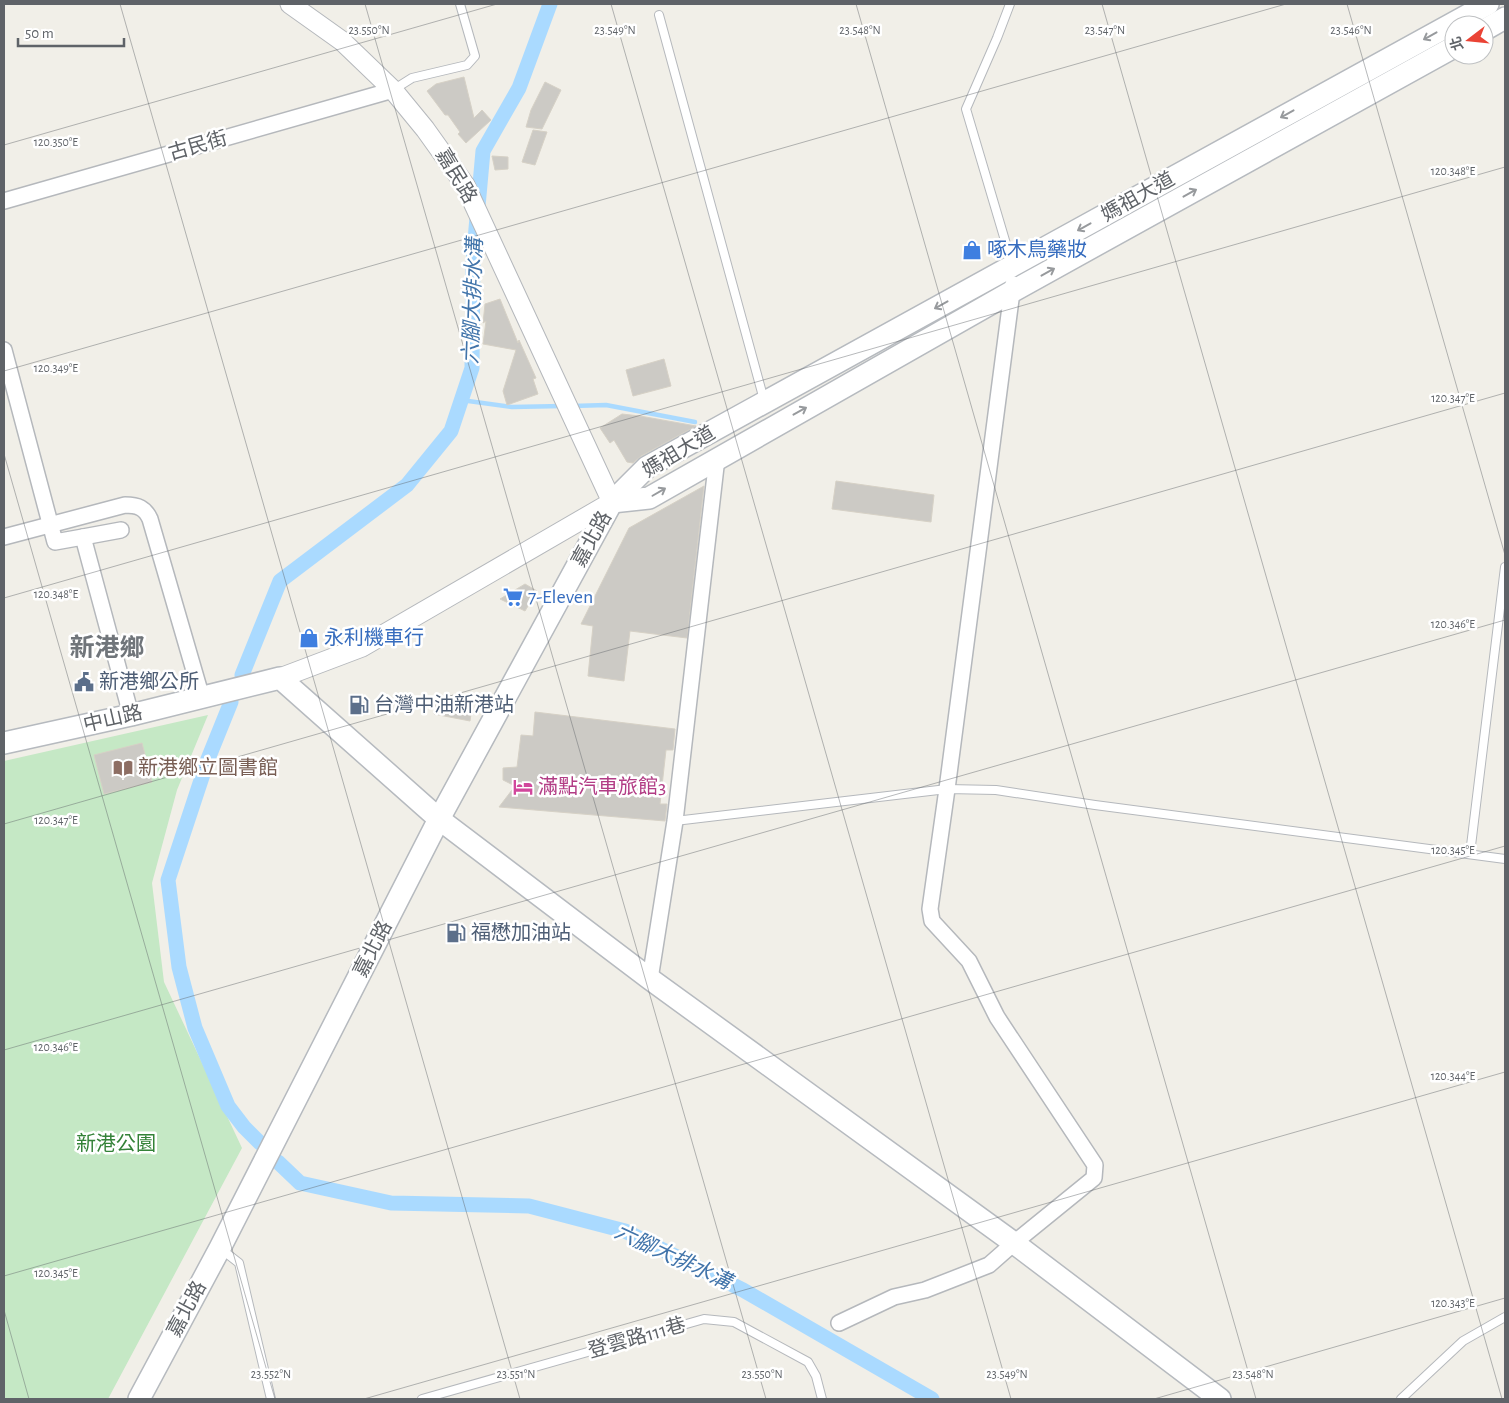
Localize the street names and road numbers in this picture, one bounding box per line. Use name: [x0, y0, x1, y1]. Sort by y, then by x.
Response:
street label: 古民街: [166, 127, 230, 164]
street label: 嘉民路: [432, 145, 481, 207]
street label: 媽祖大道: [1098, 168, 1178, 225]
street label: 媽祖大道: [639, 422, 718, 481]
street label: 嘉北路: [568, 507, 615, 570]
street label: 中山路: [81, 702, 144, 735]
street label: 嘉北路: [350, 917, 396, 980]
street label: 嘉北路: [163, 1277, 210, 1340]
street label: 登雲路111巷: [586, 1314, 688, 1361]

